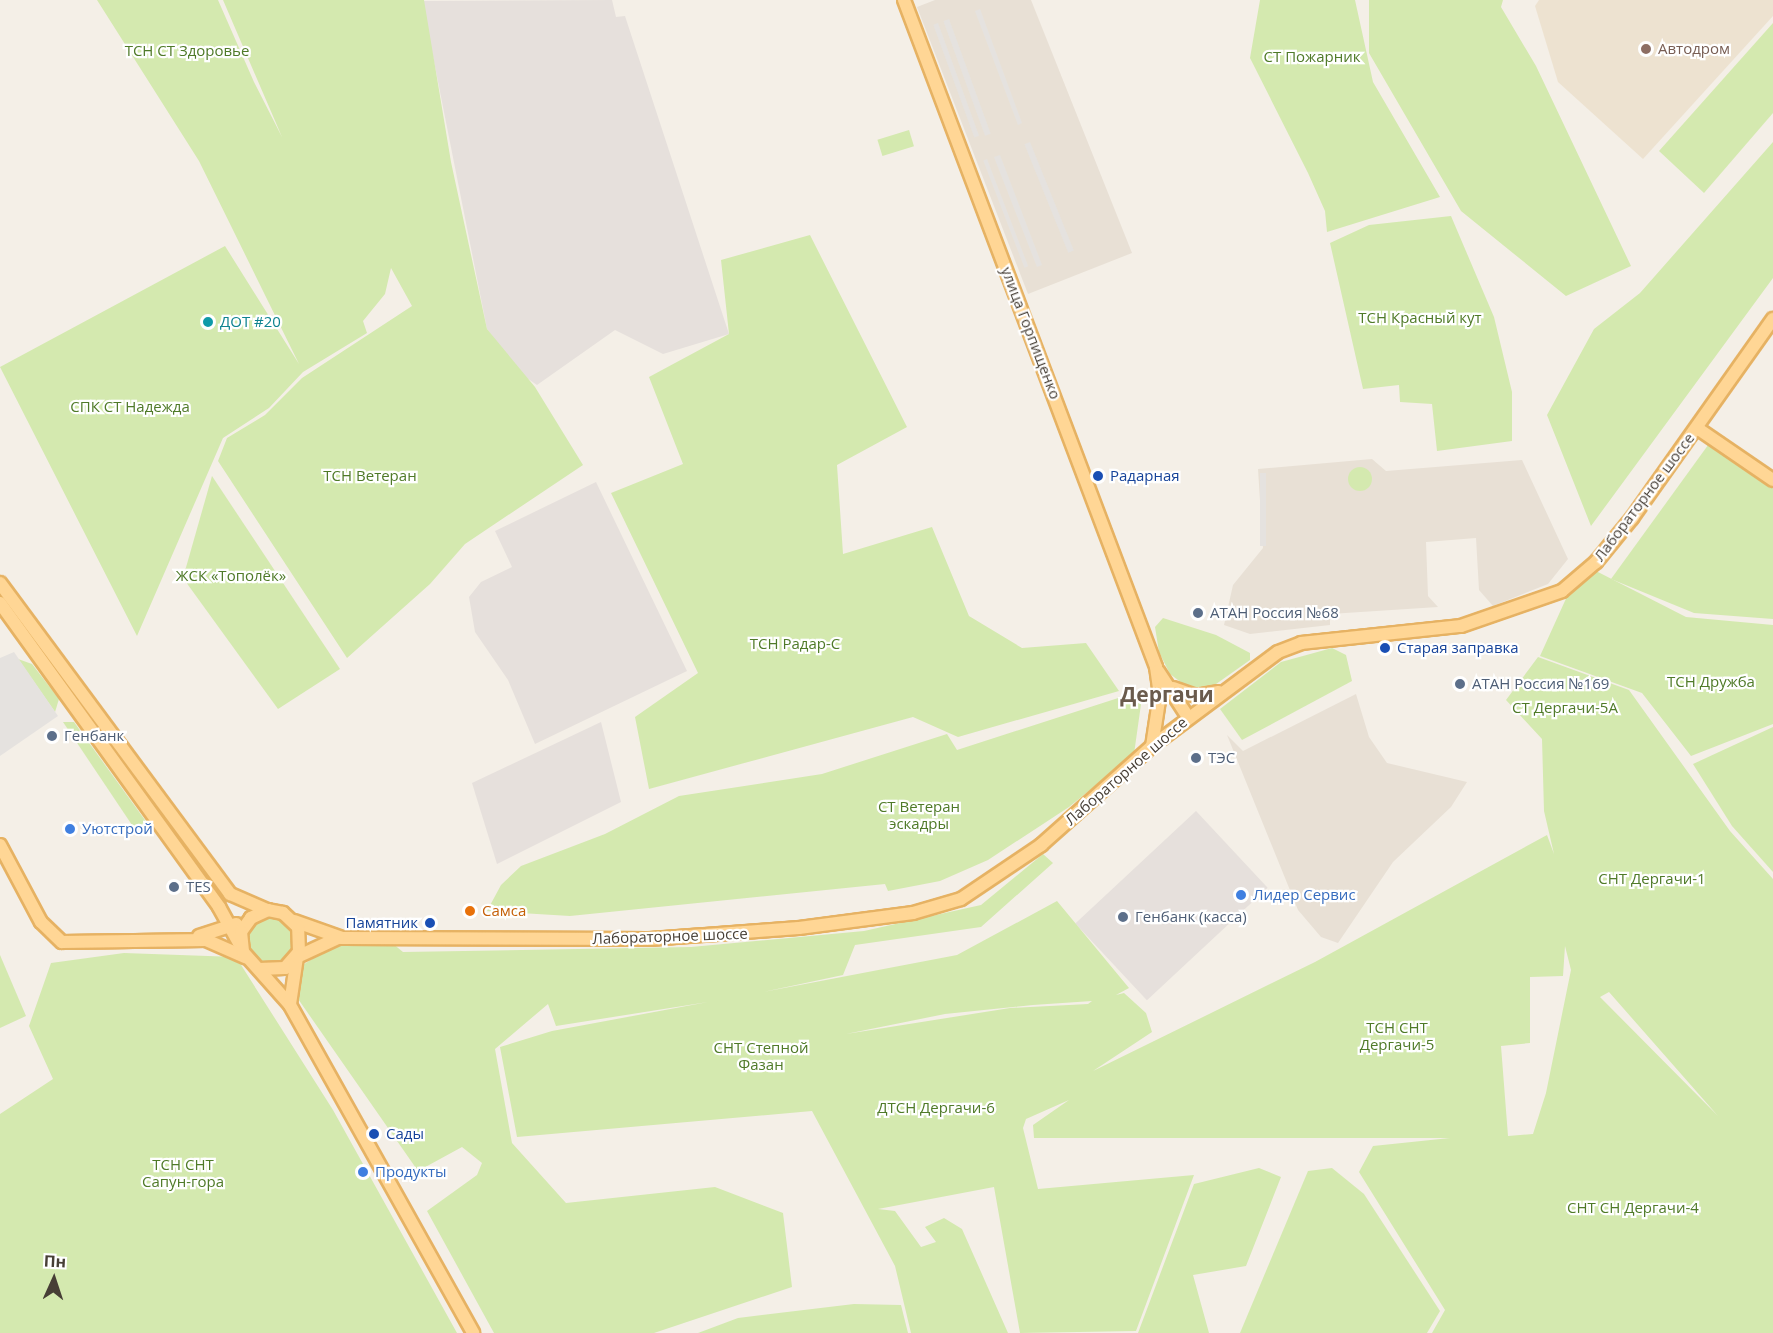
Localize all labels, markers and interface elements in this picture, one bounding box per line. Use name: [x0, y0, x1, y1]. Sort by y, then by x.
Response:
place label: Автодром: [1658, 40, 1730, 58]
park label: ТСН СТ Здоровье: [125, 42, 249, 60]
marker: Автодром: [1639, 42, 1653, 56]
park label: СТ Пожарник: [1264, 48, 1360, 66]
street label: улица Горпищенко: [997, 264, 1065, 402]
park label: ТСН Красный кут: [1358, 309, 1482, 327]
place label: ДОТ #20: [220, 313, 281, 331]
marker: ДОТ #20: [201, 315, 215, 329]
park label: СПК СТ Надежда: [70, 398, 190, 416]
street label: Лабораторное шоссе: [1590, 429, 1698, 565]
park label: ТСН Ветеран: [323, 467, 417, 485]
place label: Радарная: [1110, 467, 1180, 485]
marker: Радарная: [1091, 469, 1105, 483]
park label: ЖСК «Тополёк»: [176, 567, 286, 585]
place label: АТАН Россия №68: [1210, 604, 1339, 622]
marker: АТАН Россия №68: [1191, 606, 1205, 620]
park label: ТСН Радар-С: [750, 635, 840, 653]
place label: Старая заправка: [1397, 639, 1519, 657]
marker: Старая заправка: [1378, 641, 1392, 655]
park label: ТСН Дружба: [1667, 673, 1755, 691]
place label: АТАН Россия №169: [1472, 675, 1609, 693]
marker: АТАН Россия №169: [1453, 677, 1467, 691]
district label: Дергачи: [1120, 681, 1214, 707]
park label: СТ Дергачи-5А: [1512, 699, 1618, 717]
street label: Лабораторное шоссе: [1061, 713, 1191, 829]
place label: Генбанк: [64, 727, 124, 745]
marker: Генбанк: [45, 729, 59, 743]
place label: ТЭС: [1208, 749, 1235, 767]
marker: ТЭС: [1189, 751, 1203, 765]
park label: СТ Ветеран эскадры: [878, 797, 960, 832]
place label: Уютстрой: [82, 820, 153, 838]
marker: Уютстрой: [63, 822, 77, 836]
park label: СНТ Дергачи-1: [1598, 870, 1706, 888]
place label: TES: [186, 878, 211, 896]
marker: TES: [167, 880, 181, 894]
place label: Лидер Сервис: [1253, 886, 1356, 904]
marker: Лидер Сервис: [1234, 888, 1248, 902]
place label: Самса: [482, 902, 526, 920]
marker: Самса: [463, 904, 477, 918]
place label: Генбанк (касса): [1135, 908, 1247, 926]
marker: Генбанк (касса): [1116, 910, 1130, 924]
place label: Памятник: [346, 914, 418, 932]
marker: Памятник: [423, 916, 437, 930]
street label: Лабораторное шоссе: [592, 924, 748, 948]
park label: ТСН СНТ Дергачи-5: [1360, 1018, 1434, 1053]
park label: СНТ Степной Фазан: [714, 1038, 808, 1073]
park label: ДТСН Дергачи-6: [877, 1099, 995, 1117]
place label: Сады: [386, 1125, 424, 1143]
marker: Сады: [367, 1127, 381, 1141]
park label: ТСН СНТ Сапун-гора: [142, 1155, 224, 1190]
place label: Продукты: [375, 1163, 447, 1181]
marker: Продукты: [356, 1165, 370, 1179]
park label: СНТ СН Дергачи-4: [1567, 1199, 1699, 1217]
north arrow: [24, 1249, 84, 1309]
text: Пн: [43, 1249, 67, 1273]

